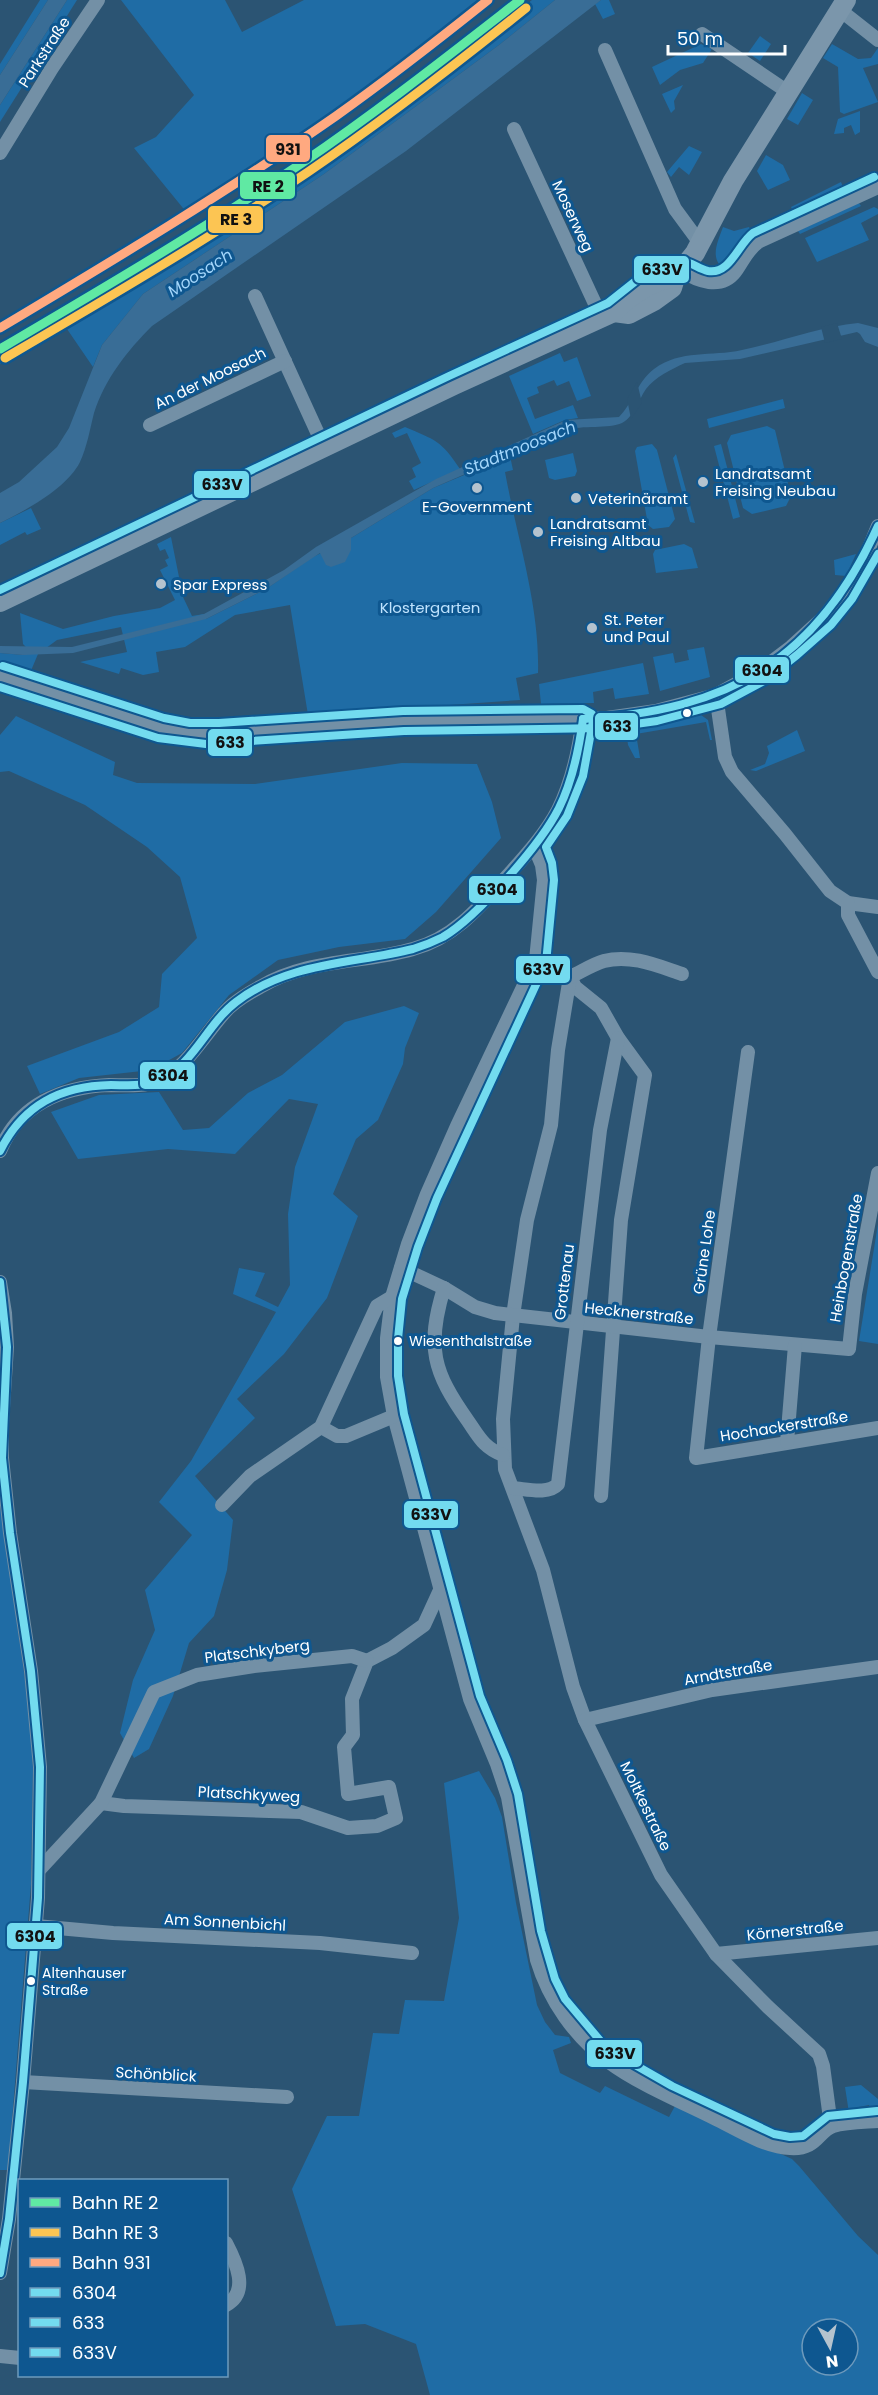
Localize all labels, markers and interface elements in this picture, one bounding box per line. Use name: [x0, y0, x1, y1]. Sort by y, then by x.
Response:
street label: Parkstraße: [13, 12, 75, 92]
scale bar: [668, 18, 785, 56]
text: 50 m: [677, 26, 723, 51]
line badge: 931: [265, 134, 311, 163]
text: 931: [275, 138, 301, 161]
line badge: RE 2: [239, 171, 296, 200]
text: RE 2: [252, 175, 284, 198]
street label: Moserweg: [547, 177, 599, 255]
line badge: RE 3: [207, 205, 264, 234]
text: RE 3: [220, 208, 252, 231]
water label: Moosach: [163, 243, 237, 303]
line badge: 633V: [633, 255, 690, 284]
text: 633V: [641, 258, 683, 281]
street label: An der Moosach: [151, 342, 269, 414]
water label: Stadtmoosach: [461, 415, 579, 481]
place label: Landratsamt Freising Neubau: [715, 463, 836, 501]
line badge: 633V: [193, 470, 250, 499]
text: 633V: [201, 473, 243, 496]
marker: Landratsamt Freising Neubau: [696, 475, 710, 489]
marker: E-Government: [470, 481, 484, 495]
place label: Veterinäramt: [588, 488, 688, 509]
marker: Veterinäramt: [569, 491, 583, 505]
place label: E-Government: [422, 496, 532, 517]
place label: Landratsamt Freising Altbau: [550, 513, 661, 551]
marker: Landratsamt Freising Altbau: [531, 525, 545, 539]
place label: Spar Express: [173, 574, 267, 595]
marker: Spar Express: [154, 577, 168, 591]
park label: Klostergarten: [380, 597, 480, 618]
place label: St. Peter und Paul: [604, 609, 669, 647]
marker: St. Peter und Paul: [585, 621, 599, 635]
line badge: 6304: [734, 656, 790, 684]
text: 6304: [741, 659, 783, 682]
unlabelled marker: [681, 707, 693, 719]
line badge: 633: [594, 712, 639, 741]
text: 633: [602, 715, 632, 738]
line badge: 633: [207, 728, 253, 757]
text: 633: [215, 731, 245, 754]
line badge: 6304: [468, 875, 525, 904]
text: 6304: [476, 878, 518, 901]
line badge: 633V: [515, 955, 571, 984]
text: 633V: [522, 958, 564, 981]
line badge: 6304: [139, 1061, 196, 1090]
text: 6304: [147, 1064, 189, 1087]
street label: Heinbogenstraße: [824, 1192, 868, 1324]
street label: Grüne Lohe: [688, 1209, 720, 1295]
street label: Grottenau: [549, 1243, 579, 1321]
street label: Hecknerstraße: [583, 1297, 695, 1329]
place label: Wiesenthalstraße: [409, 1331, 532, 1351]
marker: Wiesenthalstraße: [392, 1335, 404, 1347]
street label: Hochackerstraße: [719, 1406, 849, 1446]
line badge: 633V: [403, 1500, 459, 1529]
text: 633V: [410, 1503, 452, 1526]
street label: Platschkyberg: [203, 1634, 311, 1668]
street label: Arndtstraße: [682, 1654, 774, 1690]
street label: Moltkestraße: [615, 1758, 677, 1854]
street label: Platschkyweg: [197, 1781, 301, 1807]
street label: Am Sonnenbichl: [163, 1908, 287, 1936]
street label: Körnerstraße: [746, 1914, 844, 1946]
line badge: 6304: [6, 1922, 63, 1950]
text: 6304: [14, 1925, 56, 1948]
place label: Altenhauser Straße: [42, 1963, 126, 2000]
marker: Altenhauser Straße: [25, 1975, 37, 1987]
line badge: 633V: [586, 2039, 643, 2068]
text: 633V: [594, 2042, 636, 2065]
street label: Schönblick: [115, 2061, 197, 2087]
legend: [18, 2179, 228, 2377]
text: Bahn RE 2: [72, 2190, 158, 2215]
text: Bahn RE 3: [72, 2220, 159, 2245]
text: Bahn 931: [72, 2250, 151, 2275]
text: 6304: [72, 2280, 117, 2305]
text: 633: [72, 2310, 105, 2335]
north arrow: [800, 2317, 860, 2377]
text: 633V: [72, 2340, 117, 2365]
text: N: [824, 2349, 840, 2374]

